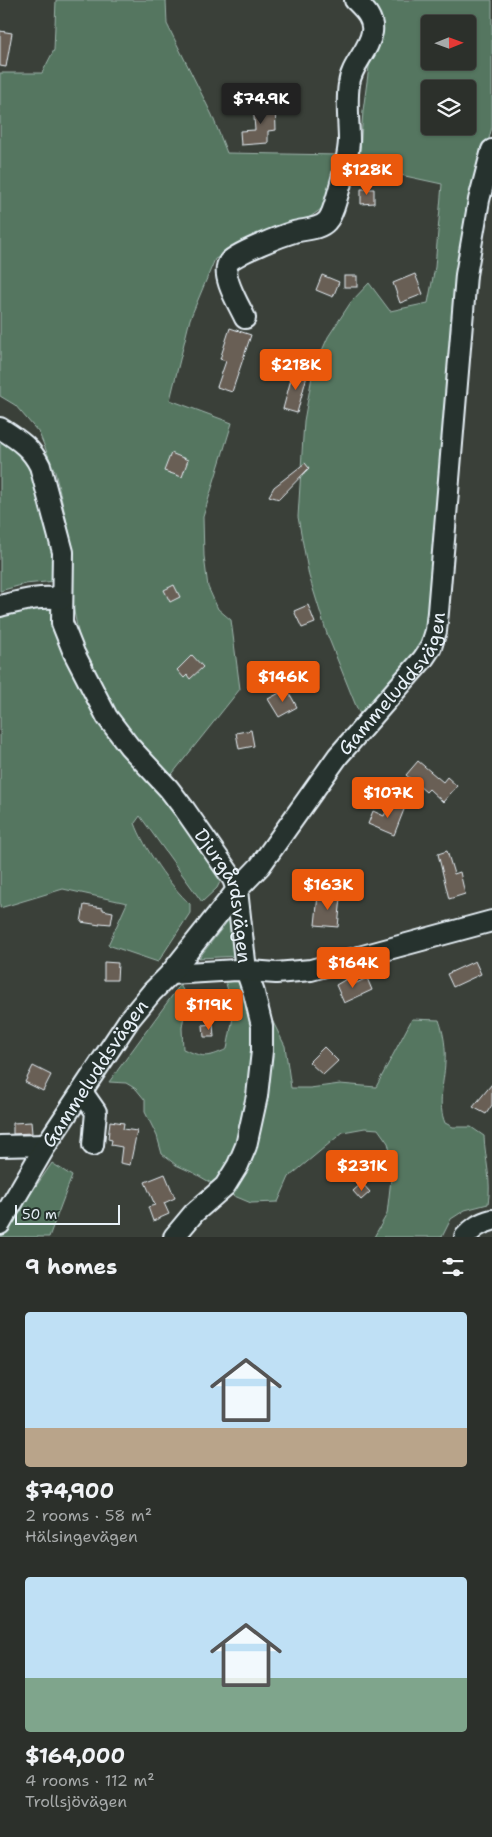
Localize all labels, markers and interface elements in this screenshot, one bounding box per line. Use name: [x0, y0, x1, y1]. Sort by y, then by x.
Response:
north arrow: [421, 15, 476, 70]
map controls: [421, 15, 476, 135]
button: layers: [421, 80, 476, 135]
pin: $74.9K: [220, 82, 302, 125]
text: $74.9K: [233, 88, 289, 109]
pin: $128K: [332, 154, 402, 196]
text: $128K: [342, 159, 392, 180]
pin: $218K: [261, 348, 331, 391]
text: $218K: [271, 354, 321, 375]
street label: Gammeluddsvägen: [333, 611, 451, 760]
pin: $146K: [248, 660, 318, 703]
text: $146K: [258, 666, 308, 687]
pin: $107K: [353, 776, 423, 819]
text: $107K: [363, 782, 413, 803]
street label: Djurgårdsvägen: [189, 824, 257, 964]
pin: $163K: [293, 868, 363, 911]
text: $163K: [303, 874, 353, 895]
pin: $164K: [318, 946, 388, 989]
text: $164K: [328, 952, 378, 973]
pin: $119K: [174, 988, 244, 1031]
street label: Gammeluddsvägen: [36, 994, 154, 1152]
text: $119K: [186, 994, 232, 1015]
pin: $231K: [327, 1150, 397, 1192]
text: $231K: [337, 1155, 387, 1176]
scale bar: [15, 1202, 120, 1225]
text: 50 m: [22, 1205, 57, 1223]
text: 9 homes: [25, 1253, 117, 1281]
icon: filters: [439, 1253, 467, 1281]
icon: home: [201, 1345, 291, 1435]
text: $74,900: [25, 1477, 114, 1505]
text: 2 rooms · 58 m²: [25, 1505, 152, 1526]
text: Hälsingevägen: [25, 1526, 138, 1547]
icon: home: [201, 1610, 291, 1700]
text: $164,000: [25, 1742, 125, 1770]
text: 4 rooms · 112 m²: [25, 1770, 155, 1791]
text: Trollsjövägen: [25, 1791, 127, 1812]

